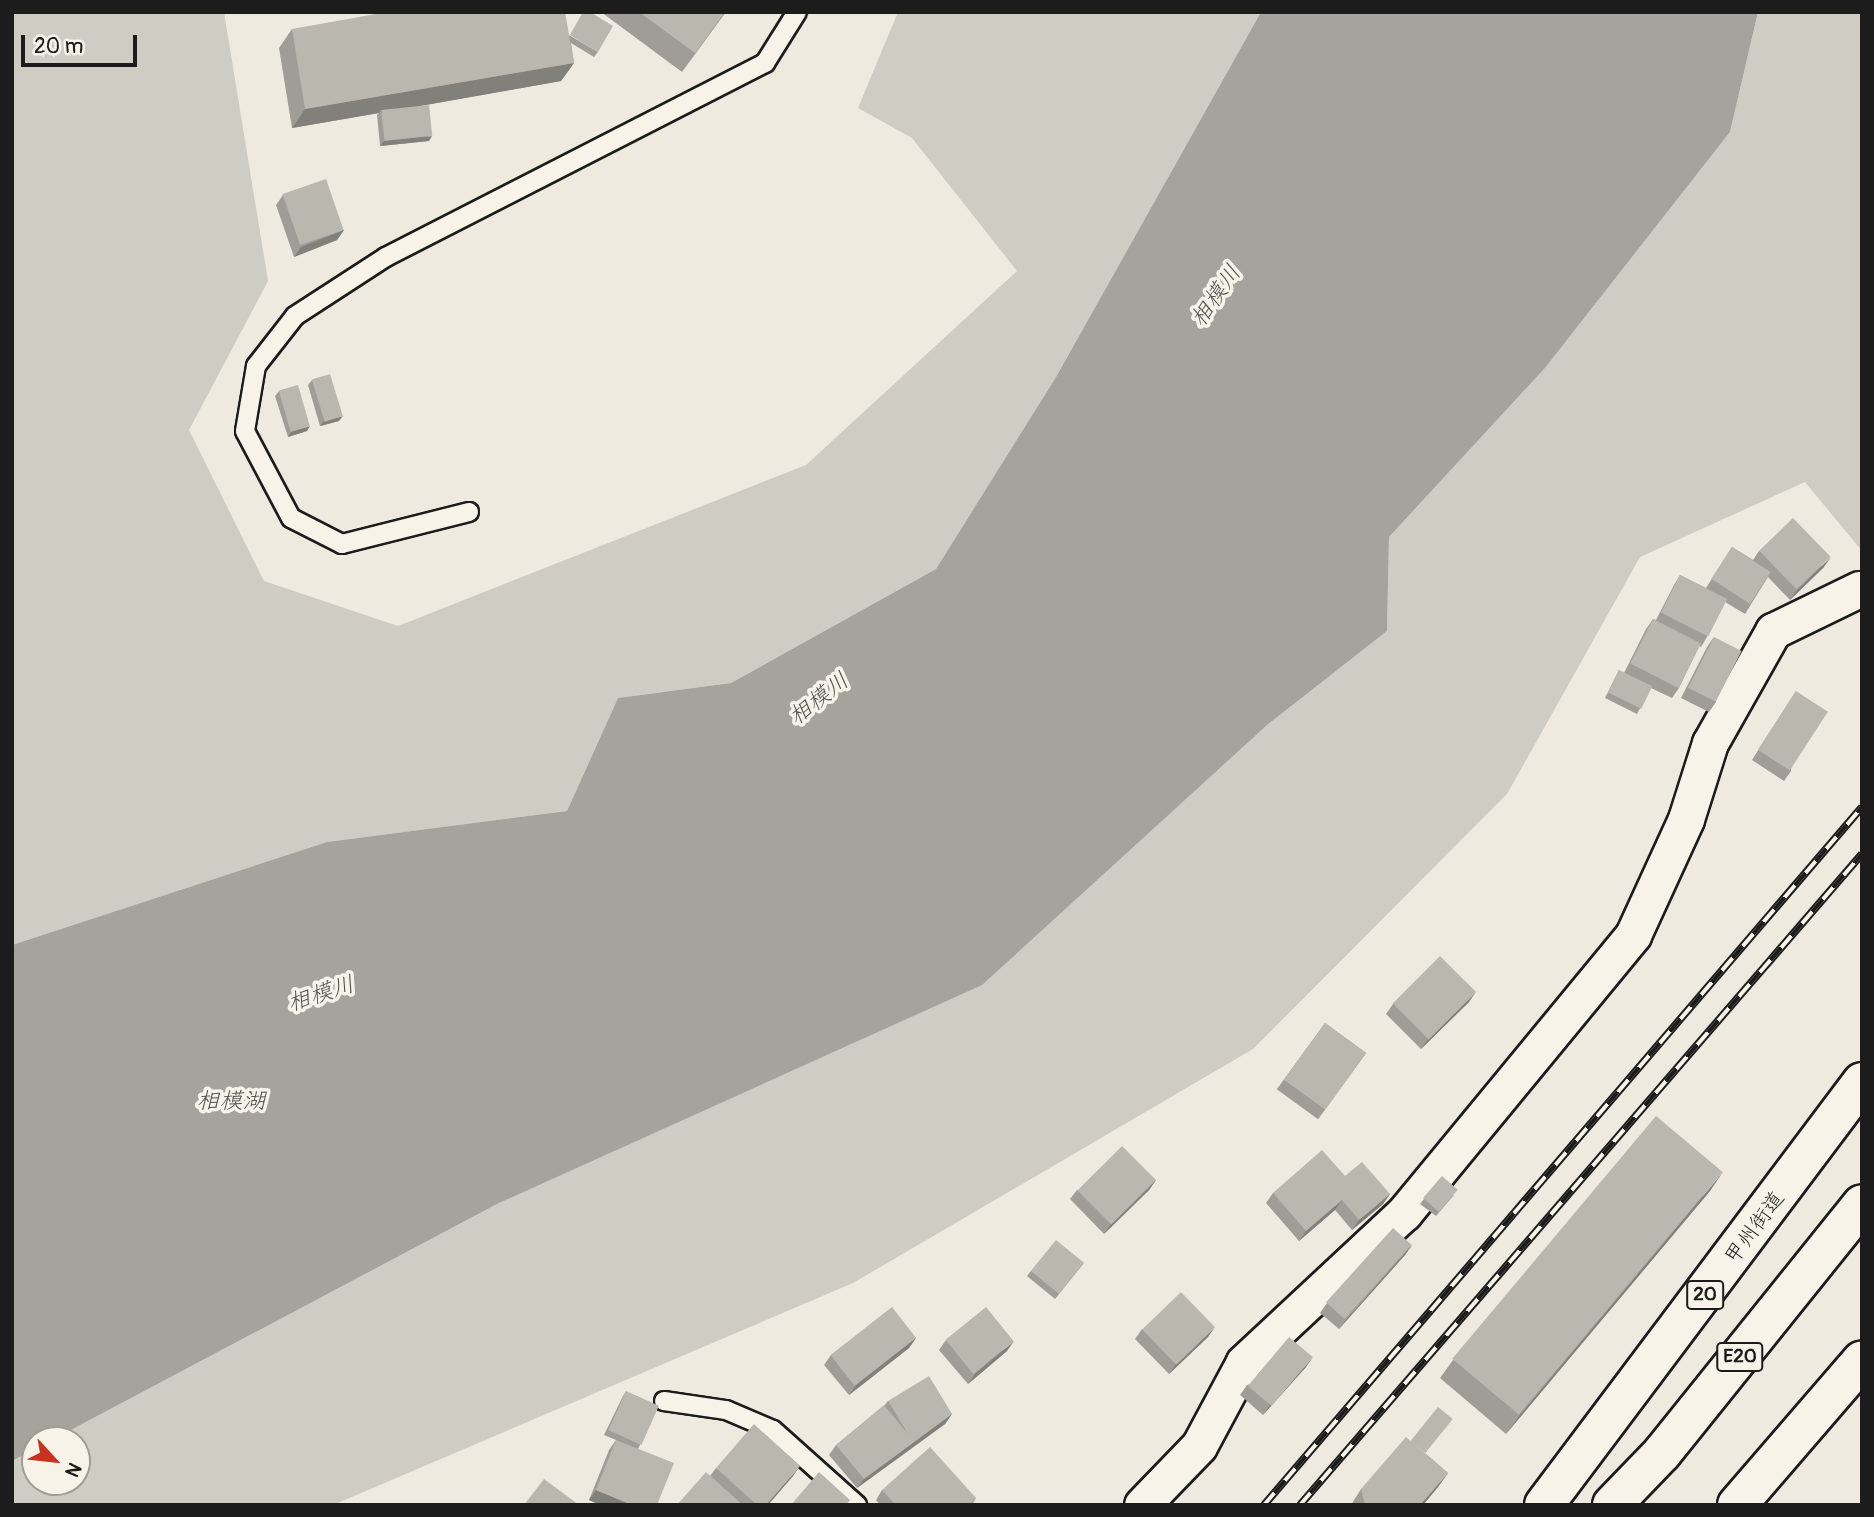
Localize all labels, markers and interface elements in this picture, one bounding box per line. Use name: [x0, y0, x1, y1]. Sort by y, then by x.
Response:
scale bar: [24, 21, 140, 65]
text: 20 m: [34, 33, 83, 60]
water label: 相模川: [1185, 260, 1247, 332]
water label: 相模川: [783, 667, 855, 731]
water label: 相模川: [284, 970, 358, 1018]
water label: 相模湖: [197, 1087, 265, 1115]
street label: 甲州街道: [1720, 1187, 1790, 1269]
road number: 20: [1686, 1280, 1724, 1310]
road number: E20: [1716, 1342, 1764, 1372]
north arrow: [21, 1426, 91, 1496]
text: N: [59, 1458, 87, 1481]

